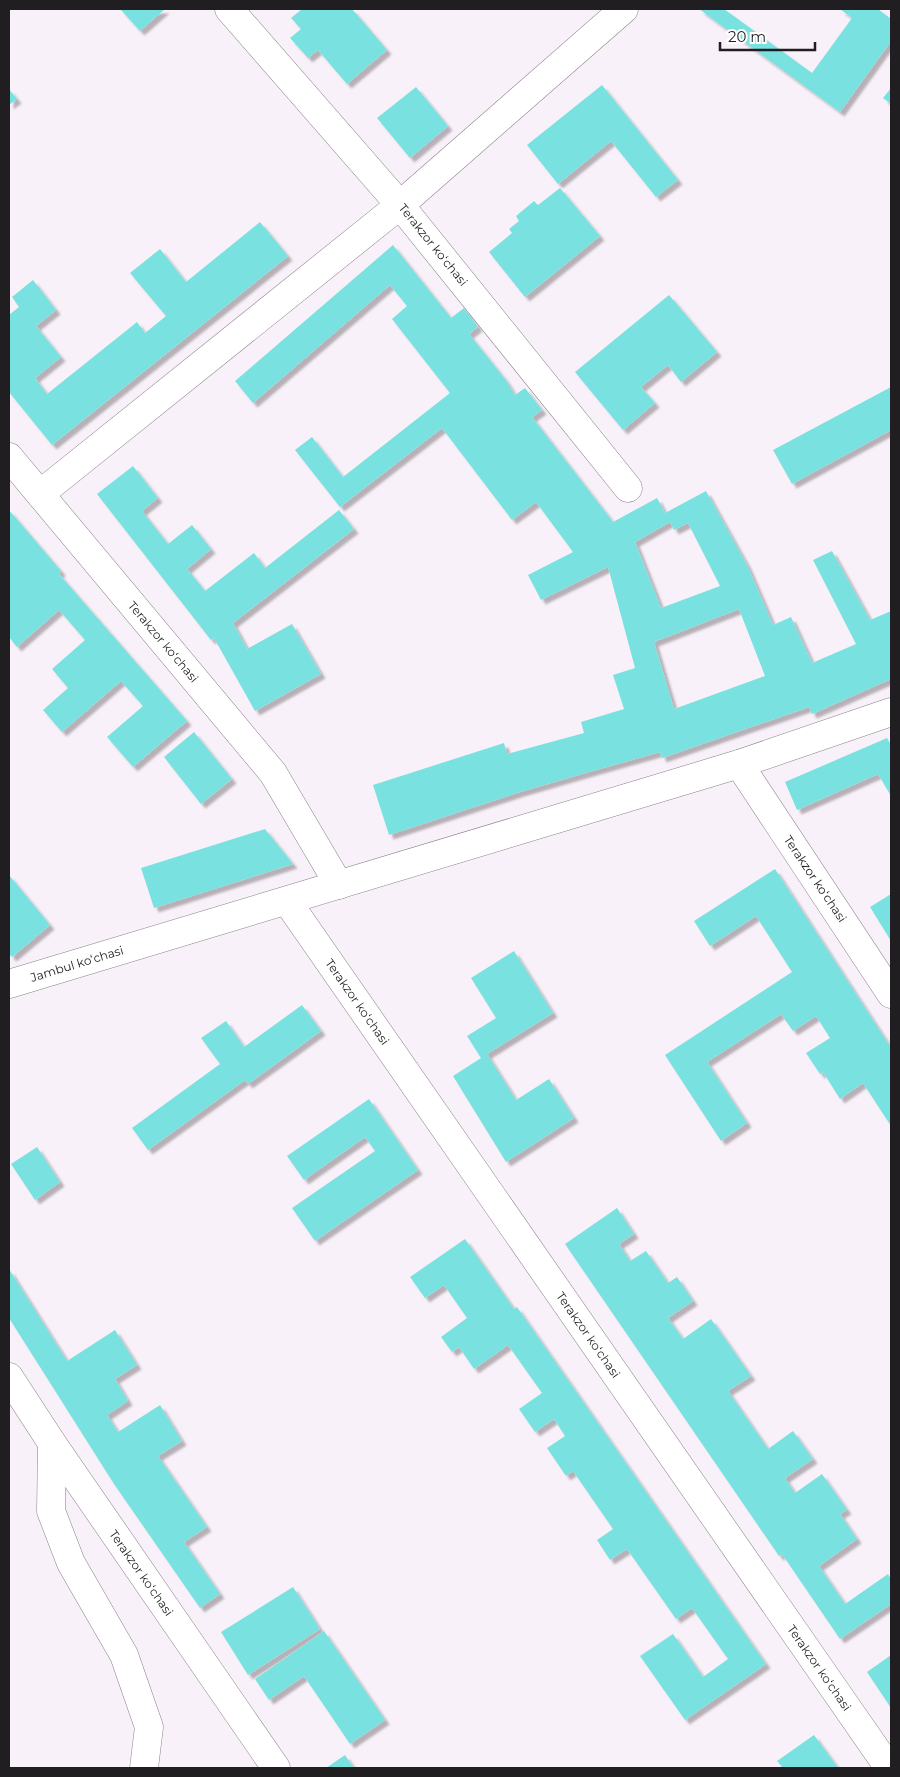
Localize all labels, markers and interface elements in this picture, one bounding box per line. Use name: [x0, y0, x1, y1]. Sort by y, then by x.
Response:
scale bar: [720, 20, 815, 52]
text: 20 m: [728, 27, 766, 46]
street label: Terakzor koʻchasi: [396, 201, 471, 289]
street label: Terakzor koʻchasi: [125, 598, 202, 685]
street label: Terakzor koʻchasi: [781, 832, 850, 925]
street label: Jambul koʻchasi: [28, 942, 125, 985]
street label: Terakzor koʻchasi: [322, 956, 393, 1048]
street label: Terakzor koʻchasi: [553, 1289, 624, 1381]
street label: Terakzor koʻchasi: [106, 1527, 177, 1619]
street label: Terakzor koʻchasi: [784, 1622, 855, 1714]

